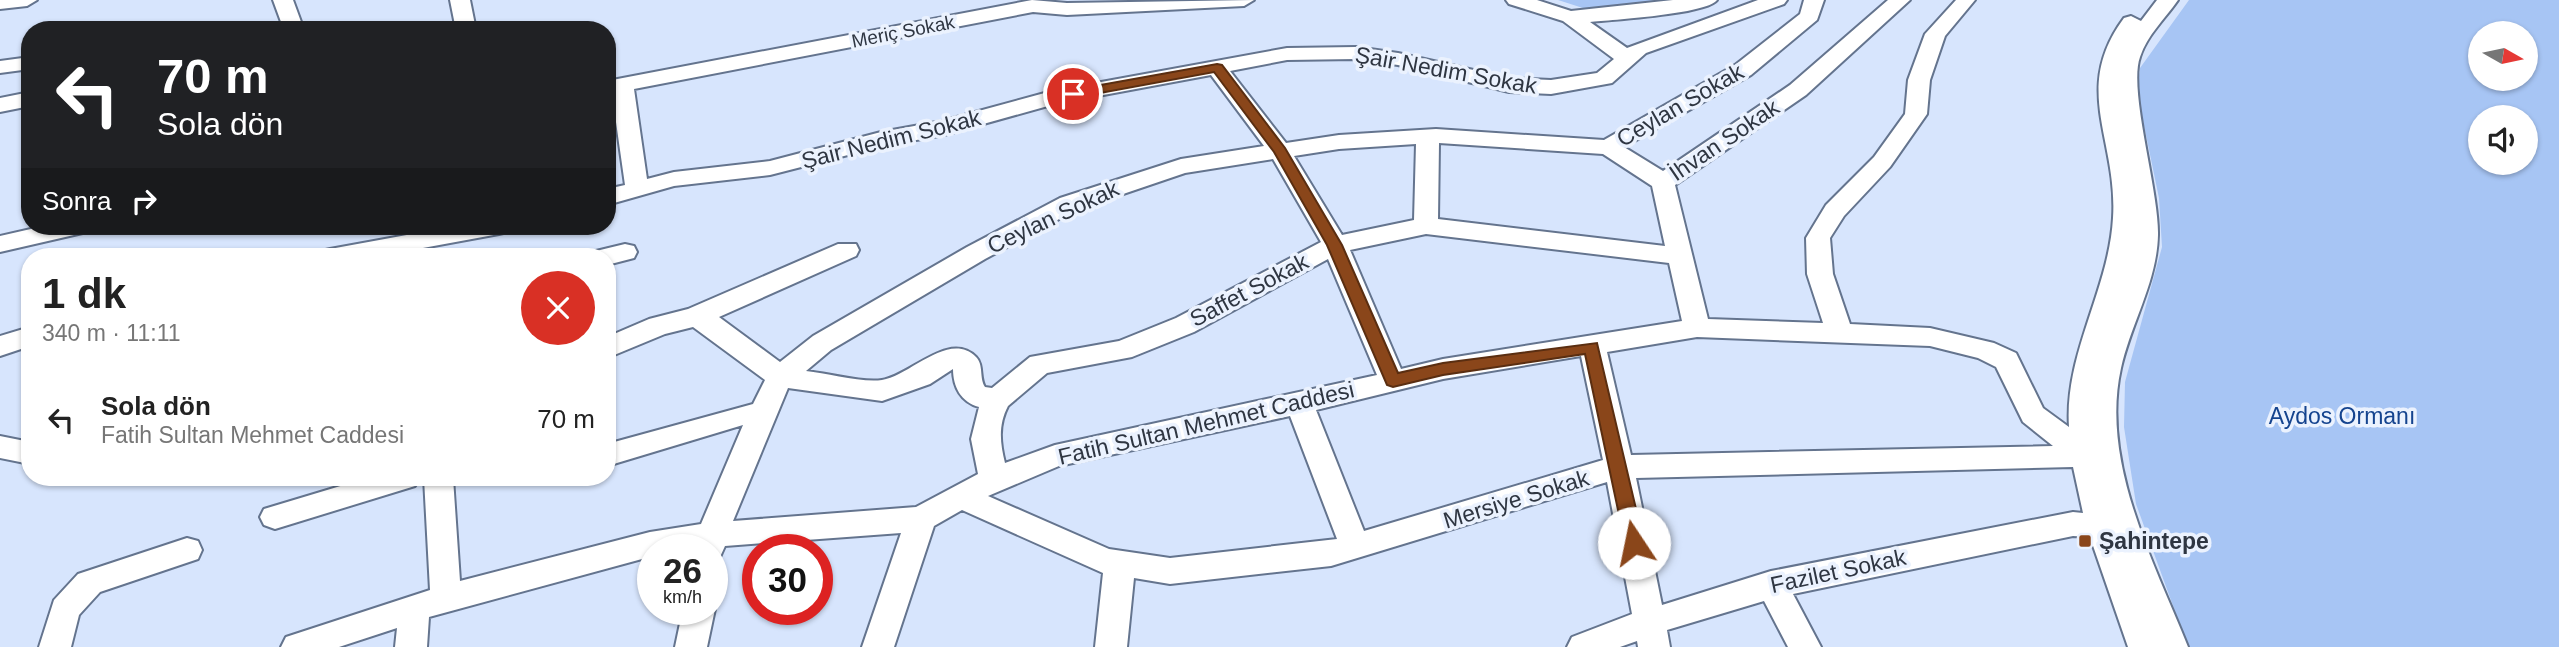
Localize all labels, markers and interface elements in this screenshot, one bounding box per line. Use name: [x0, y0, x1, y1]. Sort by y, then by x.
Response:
street label: Meriç Sokak: [850, 11, 957, 52]
north arrow: [2468, 21, 2538, 91]
map controls: [2468, 21, 2538, 175]
street label: Şair Nedim Sokak: [1353, 41, 1539, 99]
icon: left: [42, 49, 133, 140]
text: 70 m: [157, 49, 269, 103]
street label: Ceylan Sokak: [1612, 58, 1748, 152]
pin: [1043, 64, 1103, 124]
icon: arrive: [1054, 75, 1092, 113]
street label: İhvan Sokak: [1664, 94, 1784, 186]
street label: Şair Nedim Sokak: [799, 104, 984, 174]
button: sound: [2468, 105, 2538, 175]
text: Sola dön: [157, 106, 283, 142]
street label: Ceylan Sokak: [983, 175, 1123, 259]
icon: right: [125, 182, 163, 220]
text: Sonra: [42, 186, 111, 216]
street label: Saffet Sokak: [1186, 248, 1313, 332]
text: 1 dk: [42, 270, 126, 317]
button: close: [521, 271, 595, 345]
text: 340 m · 11:11: [42, 320, 181, 346]
street label: Fatih Sultan Mehmet Caddesi: [1055, 376, 1357, 470]
text: Sola dön: [101, 391, 211, 421]
icon: left: [42, 401, 80, 439]
park label: Aydos Ormanı: [2269, 403, 2415, 429]
text: 70 m: [537, 404, 595, 434]
text: Fatih Sultan Mehmet Caddesi: [101, 422, 404, 448]
street label: Mersiye Sokak: [1440, 464, 1592, 533]
position arrow: [1597, 506, 1671, 580]
place label: Şahintepe: [2099, 528, 2209, 554]
marker: Şahintepe: [2077, 533, 2093, 549]
speed limit sign: 30: [742, 534, 833, 625]
street label: Fazilet Sokak: [1768, 544, 1909, 598]
text: 26: [663, 551, 702, 590]
text: km/h: [663, 587, 702, 607]

